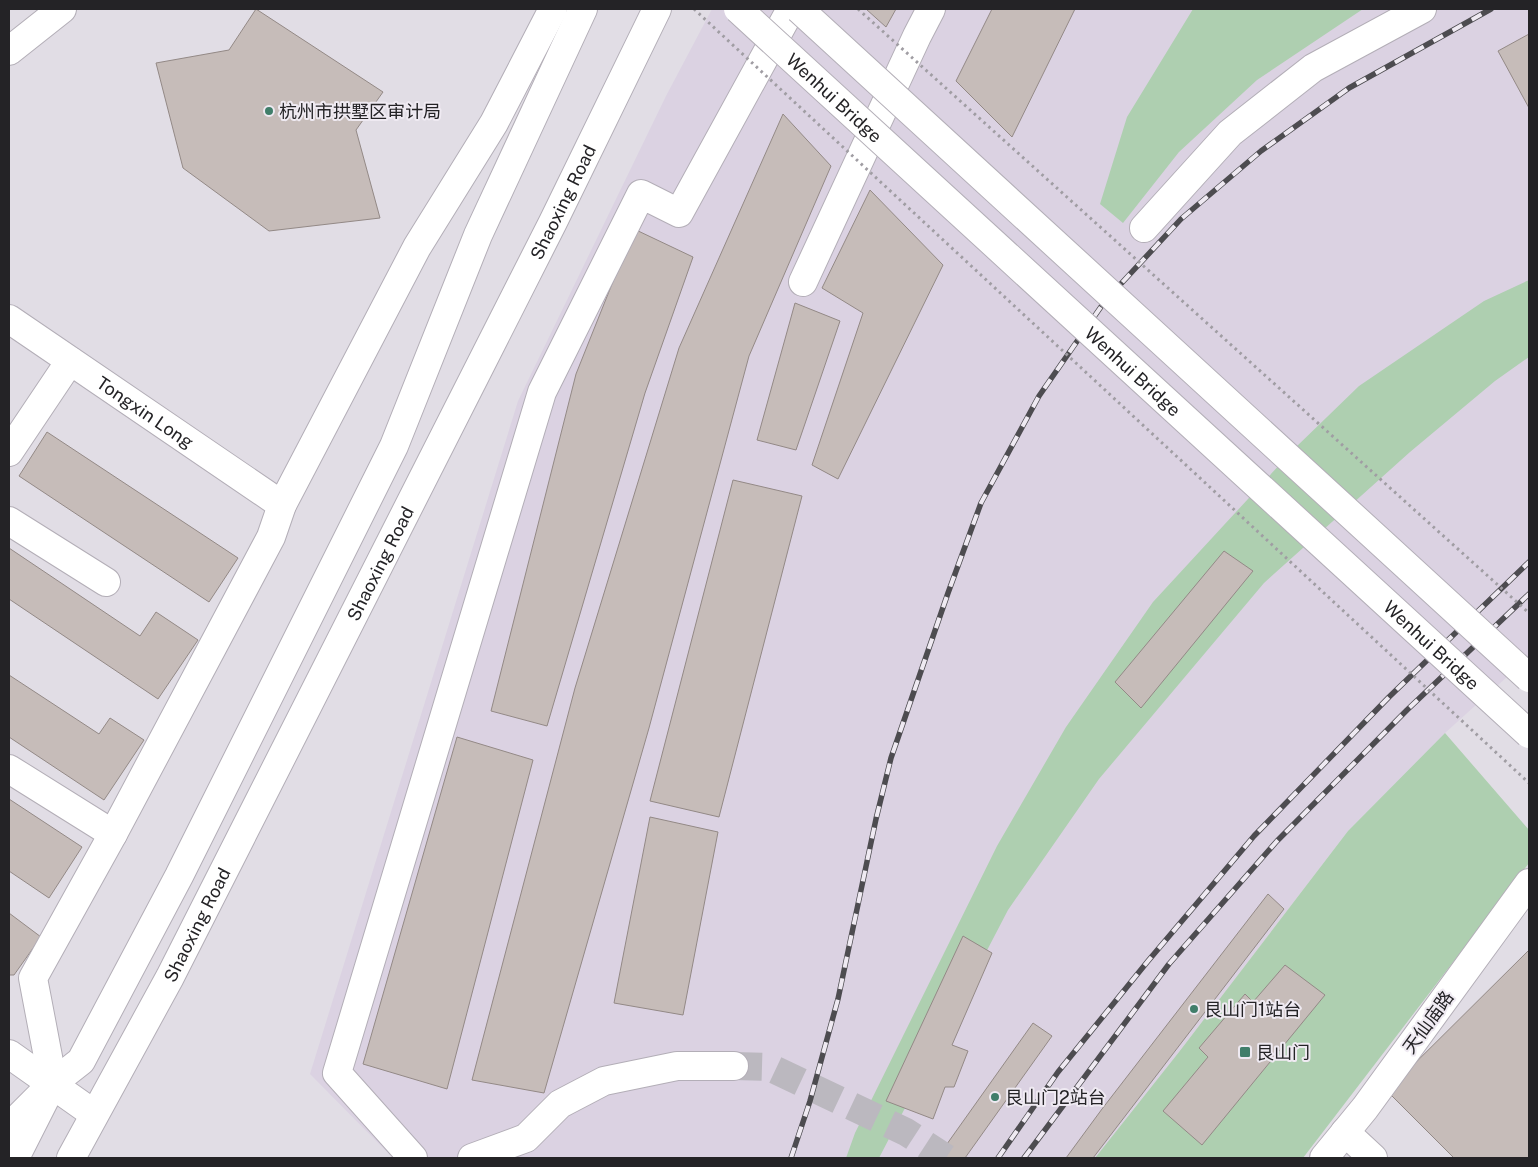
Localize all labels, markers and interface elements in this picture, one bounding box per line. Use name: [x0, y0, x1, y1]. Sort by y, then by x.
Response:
street label: Wenhui Bridge: [782, 48, 887, 147]
place label: 杭州市拱墅区审计局: [279, 101, 441, 122]
marker: 杭州市拱墅区审计局: [263, 105, 275, 117]
street label: Shaoxing Road: [525, 141, 600, 263]
street label: Wenhui Bridge: [1081, 322, 1185, 420]
street label: Tongxin Long: [93, 372, 198, 452]
street label: Shaoxing Road: [342, 503, 417, 624]
street label: Wenhui Bridge: [1380, 596, 1484, 694]
street label: Shaoxing Road: [159, 864, 234, 985]
street label: 天仙庙路: [1398, 987, 1458, 1057]
place label: 艮山门1站台: [1204, 999, 1301, 1020]
marker: 艮山门1站台: [1188, 1003, 1200, 1015]
place label: 艮山门: [1256, 1042, 1310, 1063]
marker: 艮山门: [1238, 1045, 1252, 1059]
place label: 艮山门2站台: [1005, 1087, 1106, 1108]
marker: 艮山门2站台: [989, 1091, 1001, 1103]

